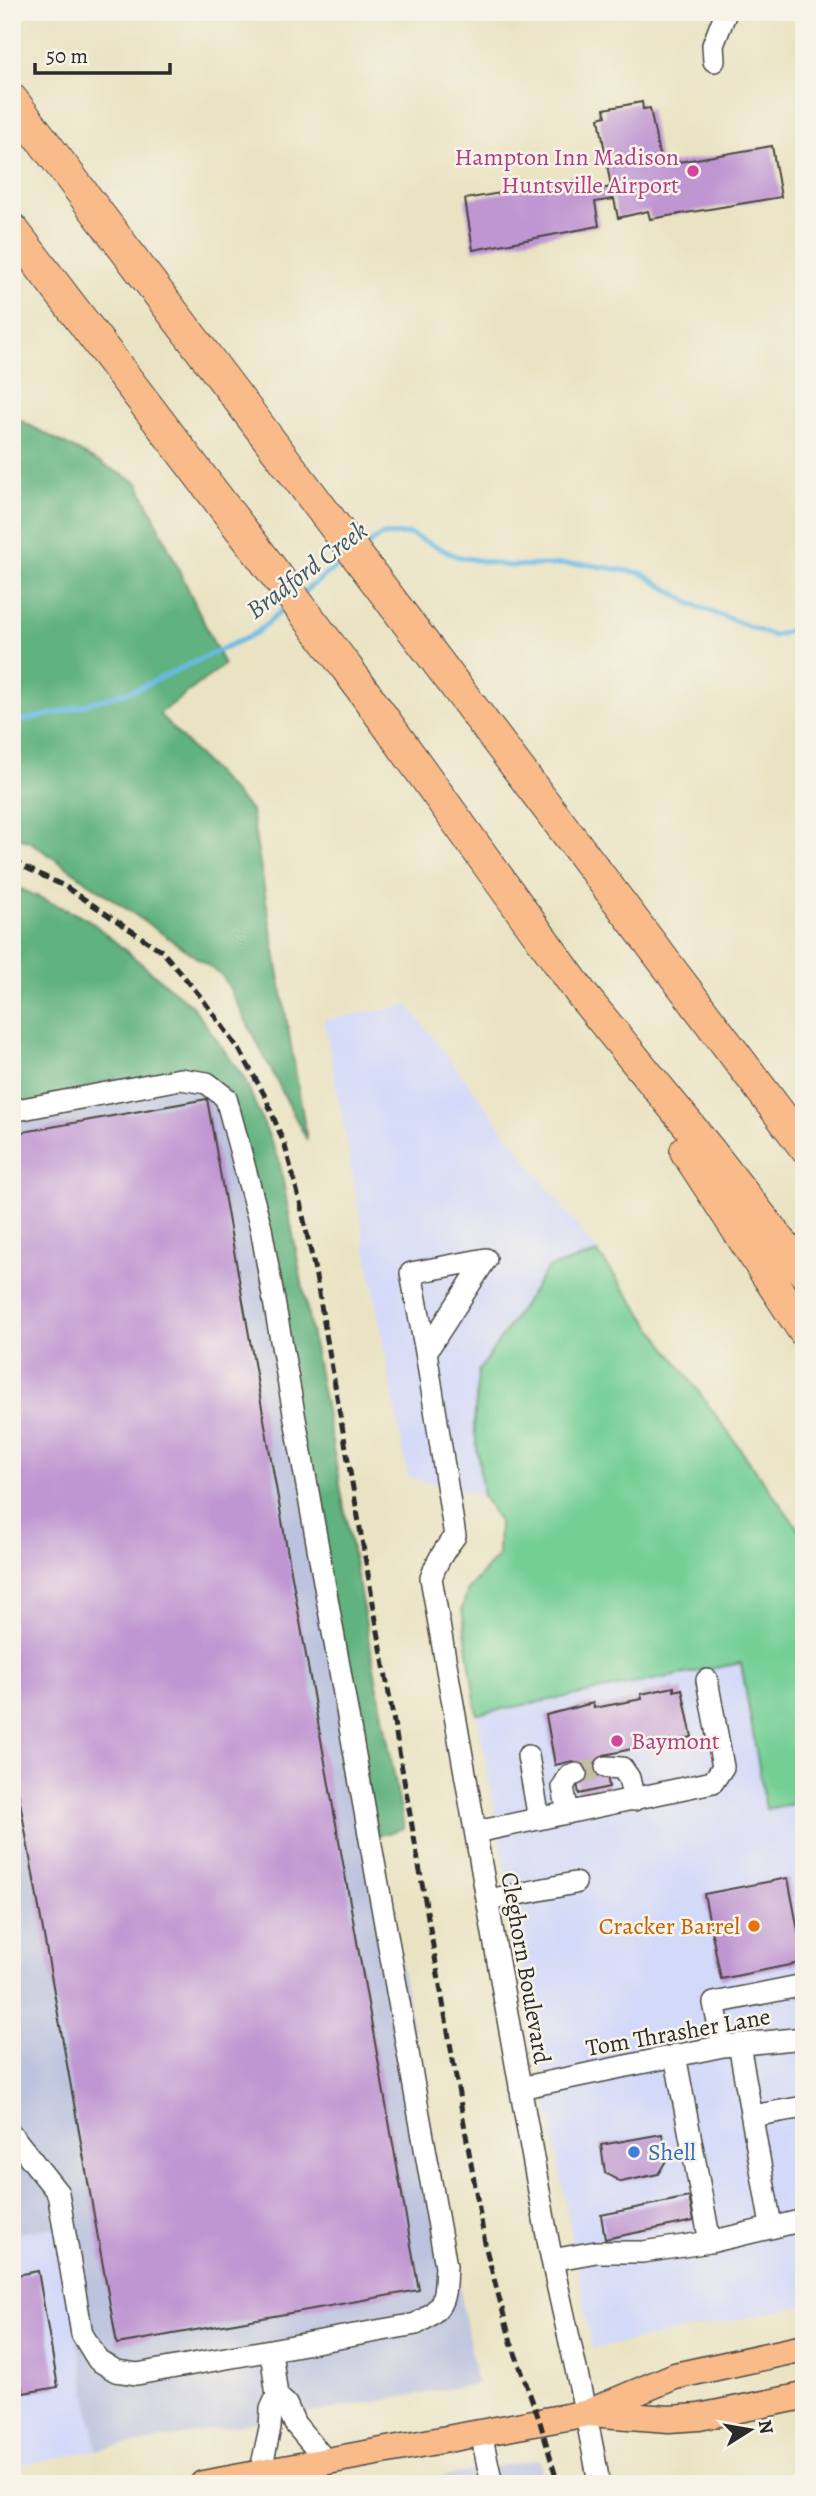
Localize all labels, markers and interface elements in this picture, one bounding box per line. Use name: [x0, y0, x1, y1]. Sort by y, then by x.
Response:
scale bar: [35, 32, 170, 76]
text: 50 m: [46, 42, 88, 70]
place label: Hampton Inn Madison Huntsville Airport: [455, 141, 679, 201]
marker: Hampton Inn Madison Huntsville Airport: [685, 163, 701, 179]
water label: Bradford Creek: [239, 513, 375, 627]
place label: Baymont: [631, 1725, 720, 1757]
marker: Baymont: [609, 1733, 625, 1749]
street label: Cleghorn Boulevard: [493, 1870, 559, 2067]
place label: Cracker Barrel: [599, 1910, 740, 1942]
marker: Cracker Barrel: [746, 1918, 762, 1934]
street label: Tom Thrasher Lane: [583, 2000, 773, 2064]
place label: Shell: [648, 2136, 696, 2168]
marker: Shell: [626, 2144, 642, 2160]
north arrow: [714, 2394, 784, 2464]
text: N: [752, 2418, 780, 2436]

